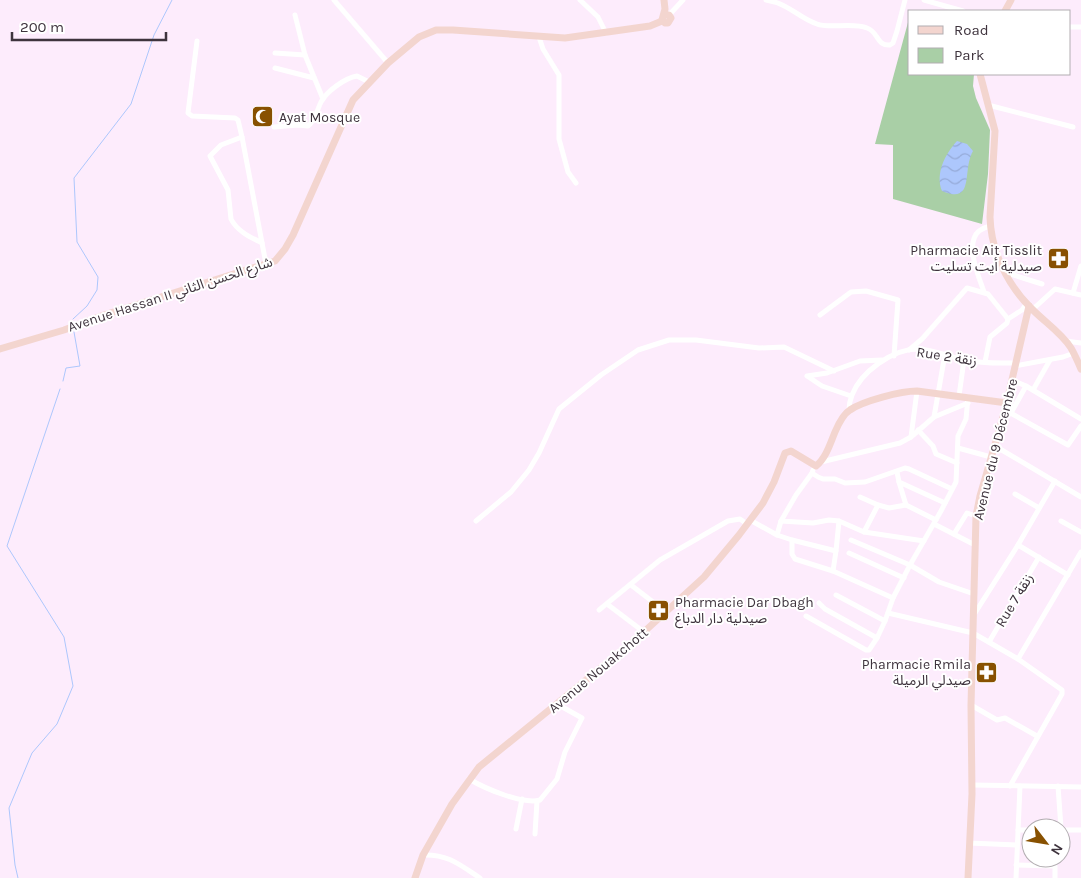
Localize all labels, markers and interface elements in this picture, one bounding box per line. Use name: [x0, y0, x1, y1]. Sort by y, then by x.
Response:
scale bar: [12, 10, 166, 42]
legend: [908, 10, 1071, 75]
text: 200 m: [20, 18, 64, 36]
text: Road: [954, 21, 989, 39]
text: Park: [954, 46, 984, 64]
mosque icon: Ayat Mosque: [251, 105, 275, 129]
place label: Ayat Mosque: [279, 109, 360, 126]
place label: Pharmacie Ait Tisslit صيدلية أيت تسليت: [910, 242, 1042, 275]
pharmacy icon: Pharmacie Ait Tisslit صيدلية أيت تسليت: [1046, 246, 1070, 270]
street label: Avenue Hassan II شارع الحسن الثاني: [66, 253, 275, 338]
street label: Rue 2 زنقة: [915, 343, 978, 370]
street label: Avenue du 9 Décembre: [970, 377, 1021, 522]
street label: Rue 7 زنقة: [992, 570, 1037, 630]
place label: Pharmacie Dar Dbagh صيدلية دار الدباغ: [675, 594, 814, 629]
pharmacy icon: Pharmacie Dar Dbagh صيدلية دار الدباغ: [647, 598, 671, 622]
street label: Avenue Nouakchott: [545, 624, 651, 717]
place label: Pharmacie Rmila صيدلي الرميلة: [862, 656, 971, 691]
pharmacy icon: Pharmacie Rmila صيدلي الرميلة: [975, 660, 999, 684]
north arrow: [1021, 818, 1071, 868]
text: N: [1047, 841, 1067, 858]

